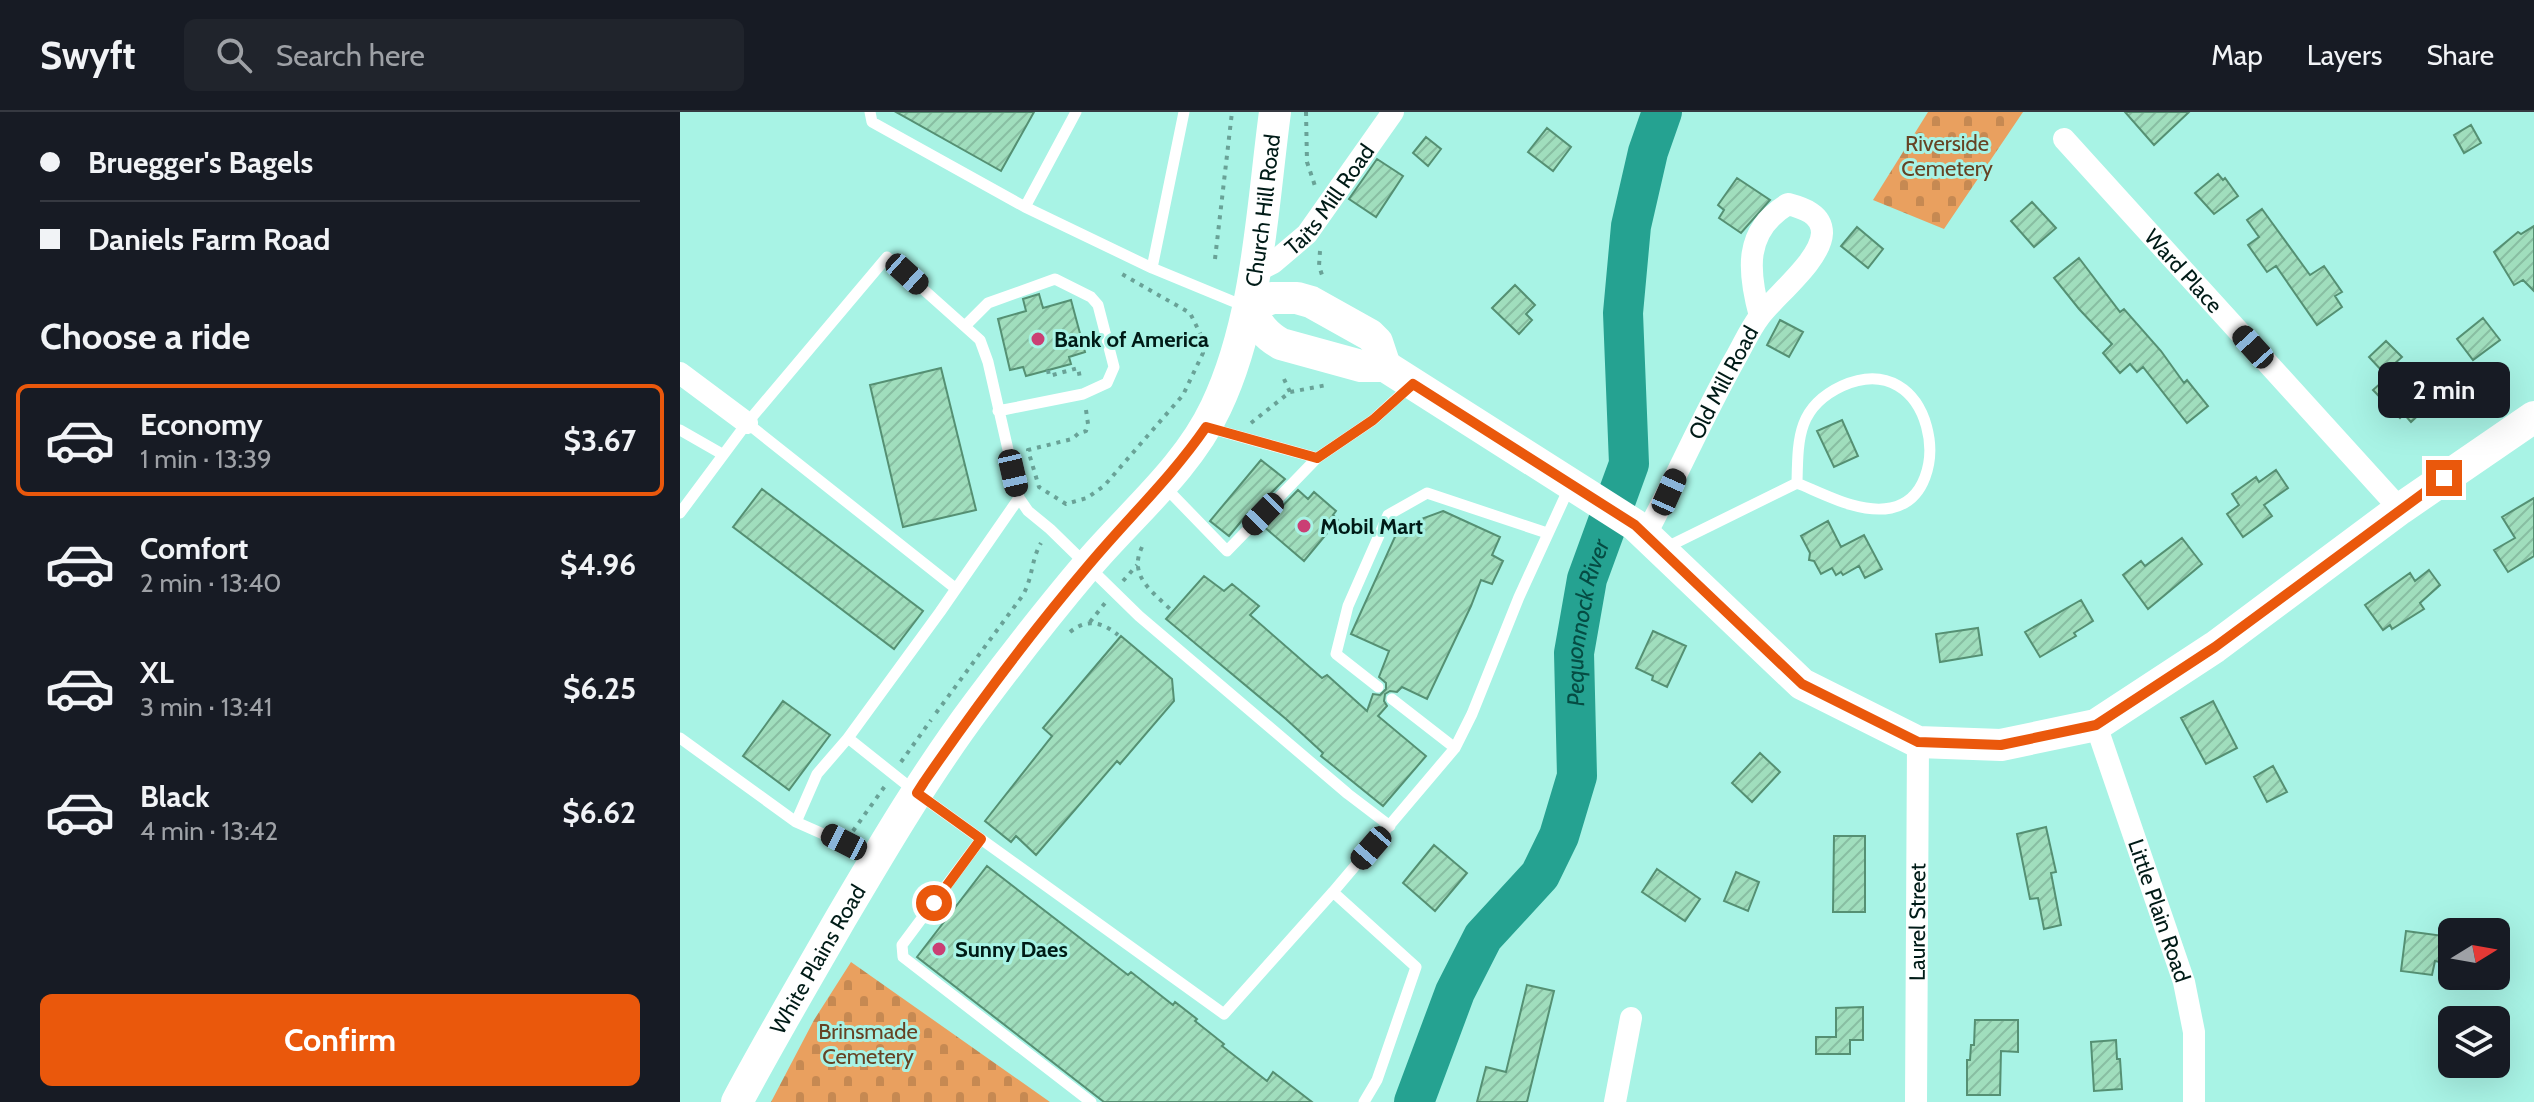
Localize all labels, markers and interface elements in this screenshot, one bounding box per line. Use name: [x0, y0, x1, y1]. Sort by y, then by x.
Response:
search box: [184, 19, 744, 91]
text: Swyft: [40, 32, 136, 79]
icon: search: [212, 33, 256, 77]
text: Search here: [276, 37, 425, 74]
text: Map: [2211, 38, 2263, 72]
text: Layers: [2307, 38, 2382, 72]
text: Share: [2426, 38, 2494, 72]
park label: Riverside Cemetery: [1901, 130, 1993, 182]
street label: Church Hill Road: [1239, 133, 1286, 289]
street label: Taits Mill Road: [1279, 139, 1380, 261]
text: Bruegger's Bagels: [88, 144, 313, 181]
text: Daniels Farm Road: [88, 221, 330, 258]
street label: Ward Place: [2139, 223, 2229, 318]
car: [881, 249, 933, 299]
text: Choose a ride: [40, 314, 250, 358]
street label: Old Mill Road: [1682, 321, 1764, 444]
car: [2228, 321, 2278, 373]
place label: Bank of America: [1054, 326, 1209, 353]
marker: Bank of America: [1029, 330, 1047, 348]
callout: 2 min: [2378, 362, 2510, 418]
text: 2 min: [2413, 374, 2475, 406]
icon: car: [44, 404, 116, 476]
text: Economy: [140, 406, 263, 443]
text: $3.67: [564, 422, 636, 459]
text: 1 min · 13:39: [140, 443, 272, 475]
car: [996, 447, 1030, 499]
route end: [2426, 460, 2462, 496]
car: [1648, 465, 1690, 519]
car: [1238, 488, 1288, 540]
place label: Mobil Mart: [1320, 513, 1424, 540]
marker: Mobil Mart: [1295, 517, 1313, 535]
icon: car: [44, 528, 116, 600]
text: Comfort: [140, 530, 248, 567]
water label: Pequonnock River: [1559, 533, 1615, 707]
text: $4.96: [560, 546, 636, 583]
text: 2 min · 13:40: [140, 567, 281, 599]
icon: car: [44, 652, 116, 724]
text: XL: [140, 654, 174, 691]
text: $6.25: [563, 670, 636, 707]
text: 3 min · 13:41: [140, 691, 272, 723]
icon: car: [44, 776, 116, 848]
text: Black: [140, 778, 210, 815]
text: $6.62: [562, 794, 636, 831]
text: 4 min · 13:42: [140, 815, 278, 847]
car: [817, 820, 871, 864]
car: [1346, 822, 1396, 874]
street label: Little Plain Road: [2122, 835, 2197, 986]
street label: Laurel Street: [1903, 862, 1931, 981]
street label: White Plains Road: [764, 880, 871, 1039]
route start: [916, 885, 952, 921]
north arrow: [2438, 918, 2510, 990]
map controls: [2438, 918, 2510, 1078]
place label: Sunny Daes: [955, 936, 1068, 963]
marker: Sunny Daes: [930, 940, 948, 958]
button: Confirm: [40, 994, 640, 1086]
button: layers: [2438, 1006, 2510, 1078]
park label: Brinsmade Cemetery: [818, 1018, 918, 1070]

